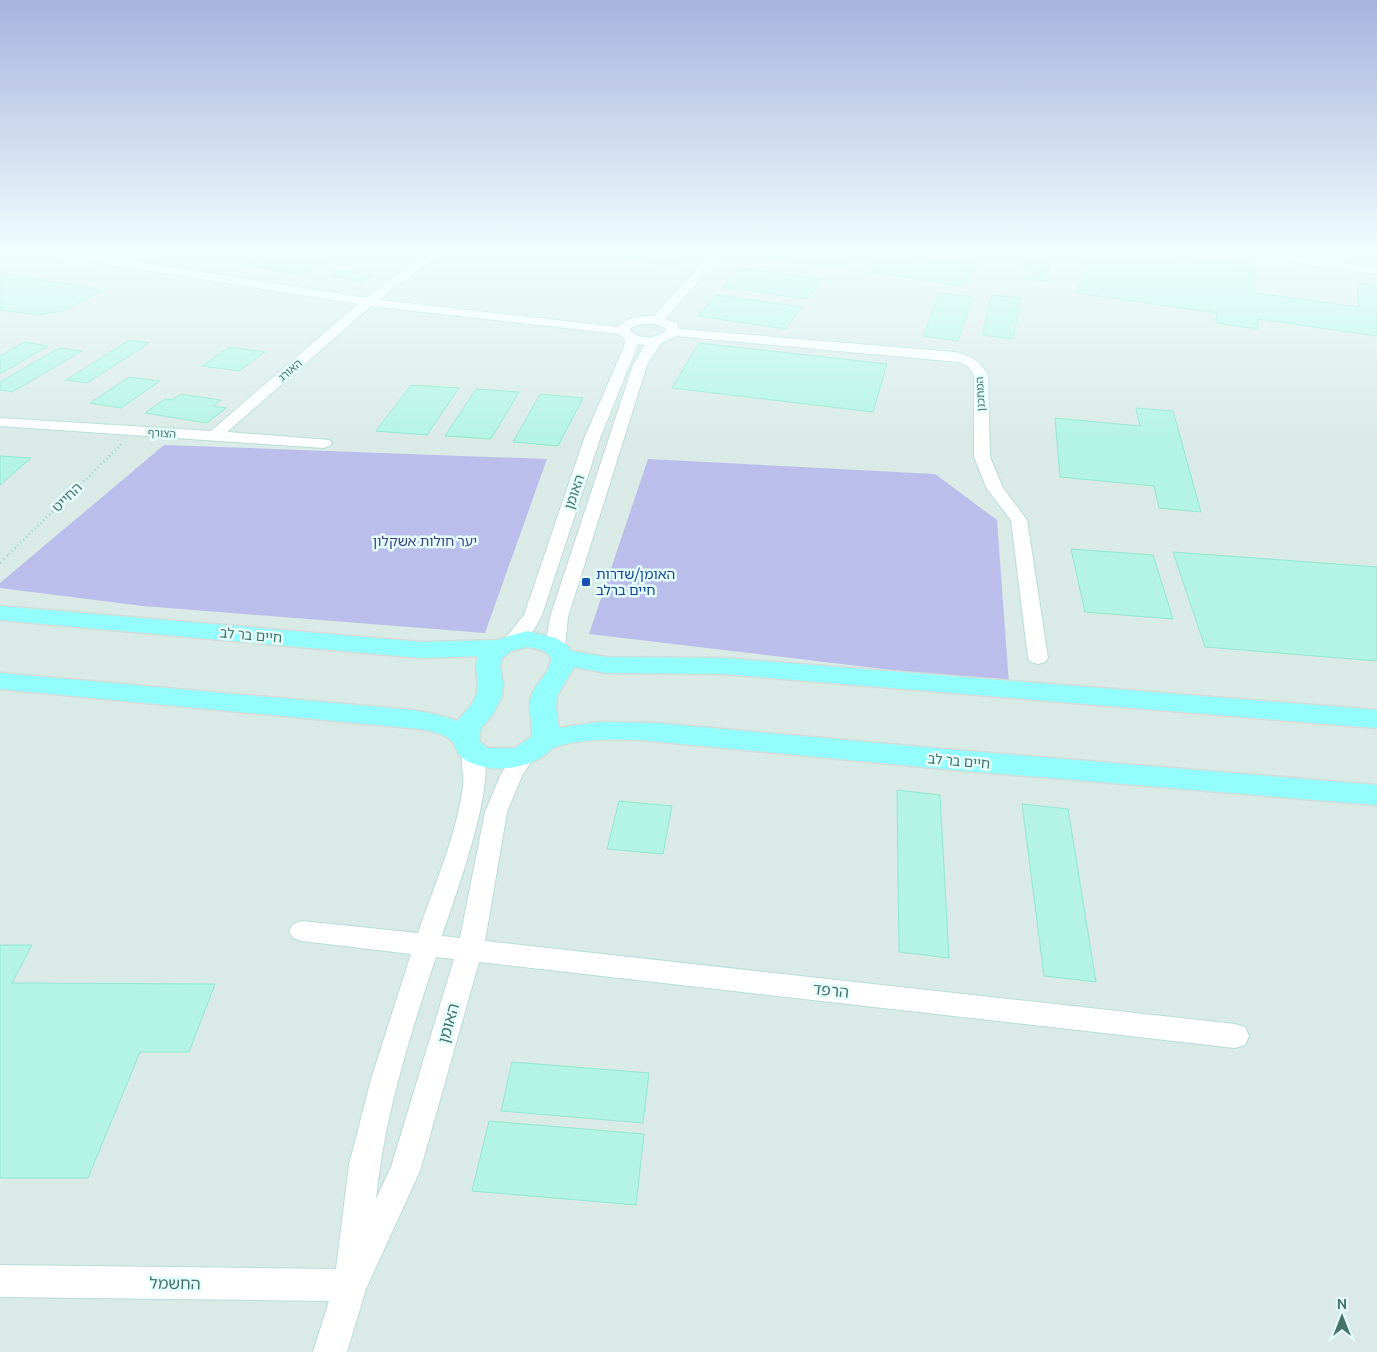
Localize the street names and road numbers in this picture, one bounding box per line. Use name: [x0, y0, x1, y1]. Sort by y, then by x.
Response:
street label: האורג: [276, 357, 304, 383]
street label: המתכנן: [973, 376, 987, 412]
street label: הצורף: [147, 426, 177, 440]
street label: האומן: [561, 473, 587, 511]
street label: החייט: [49, 479, 85, 515]
street label: חיים בר לב: [219, 624, 283, 646]
street label: חיים בר לב: [927, 750, 991, 772]
street label: הרפד: [812, 979, 850, 1001]
street label: האומן: [434, 1001, 462, 1045]
street label: החשמל: [149, 1274, 201, 1292]

